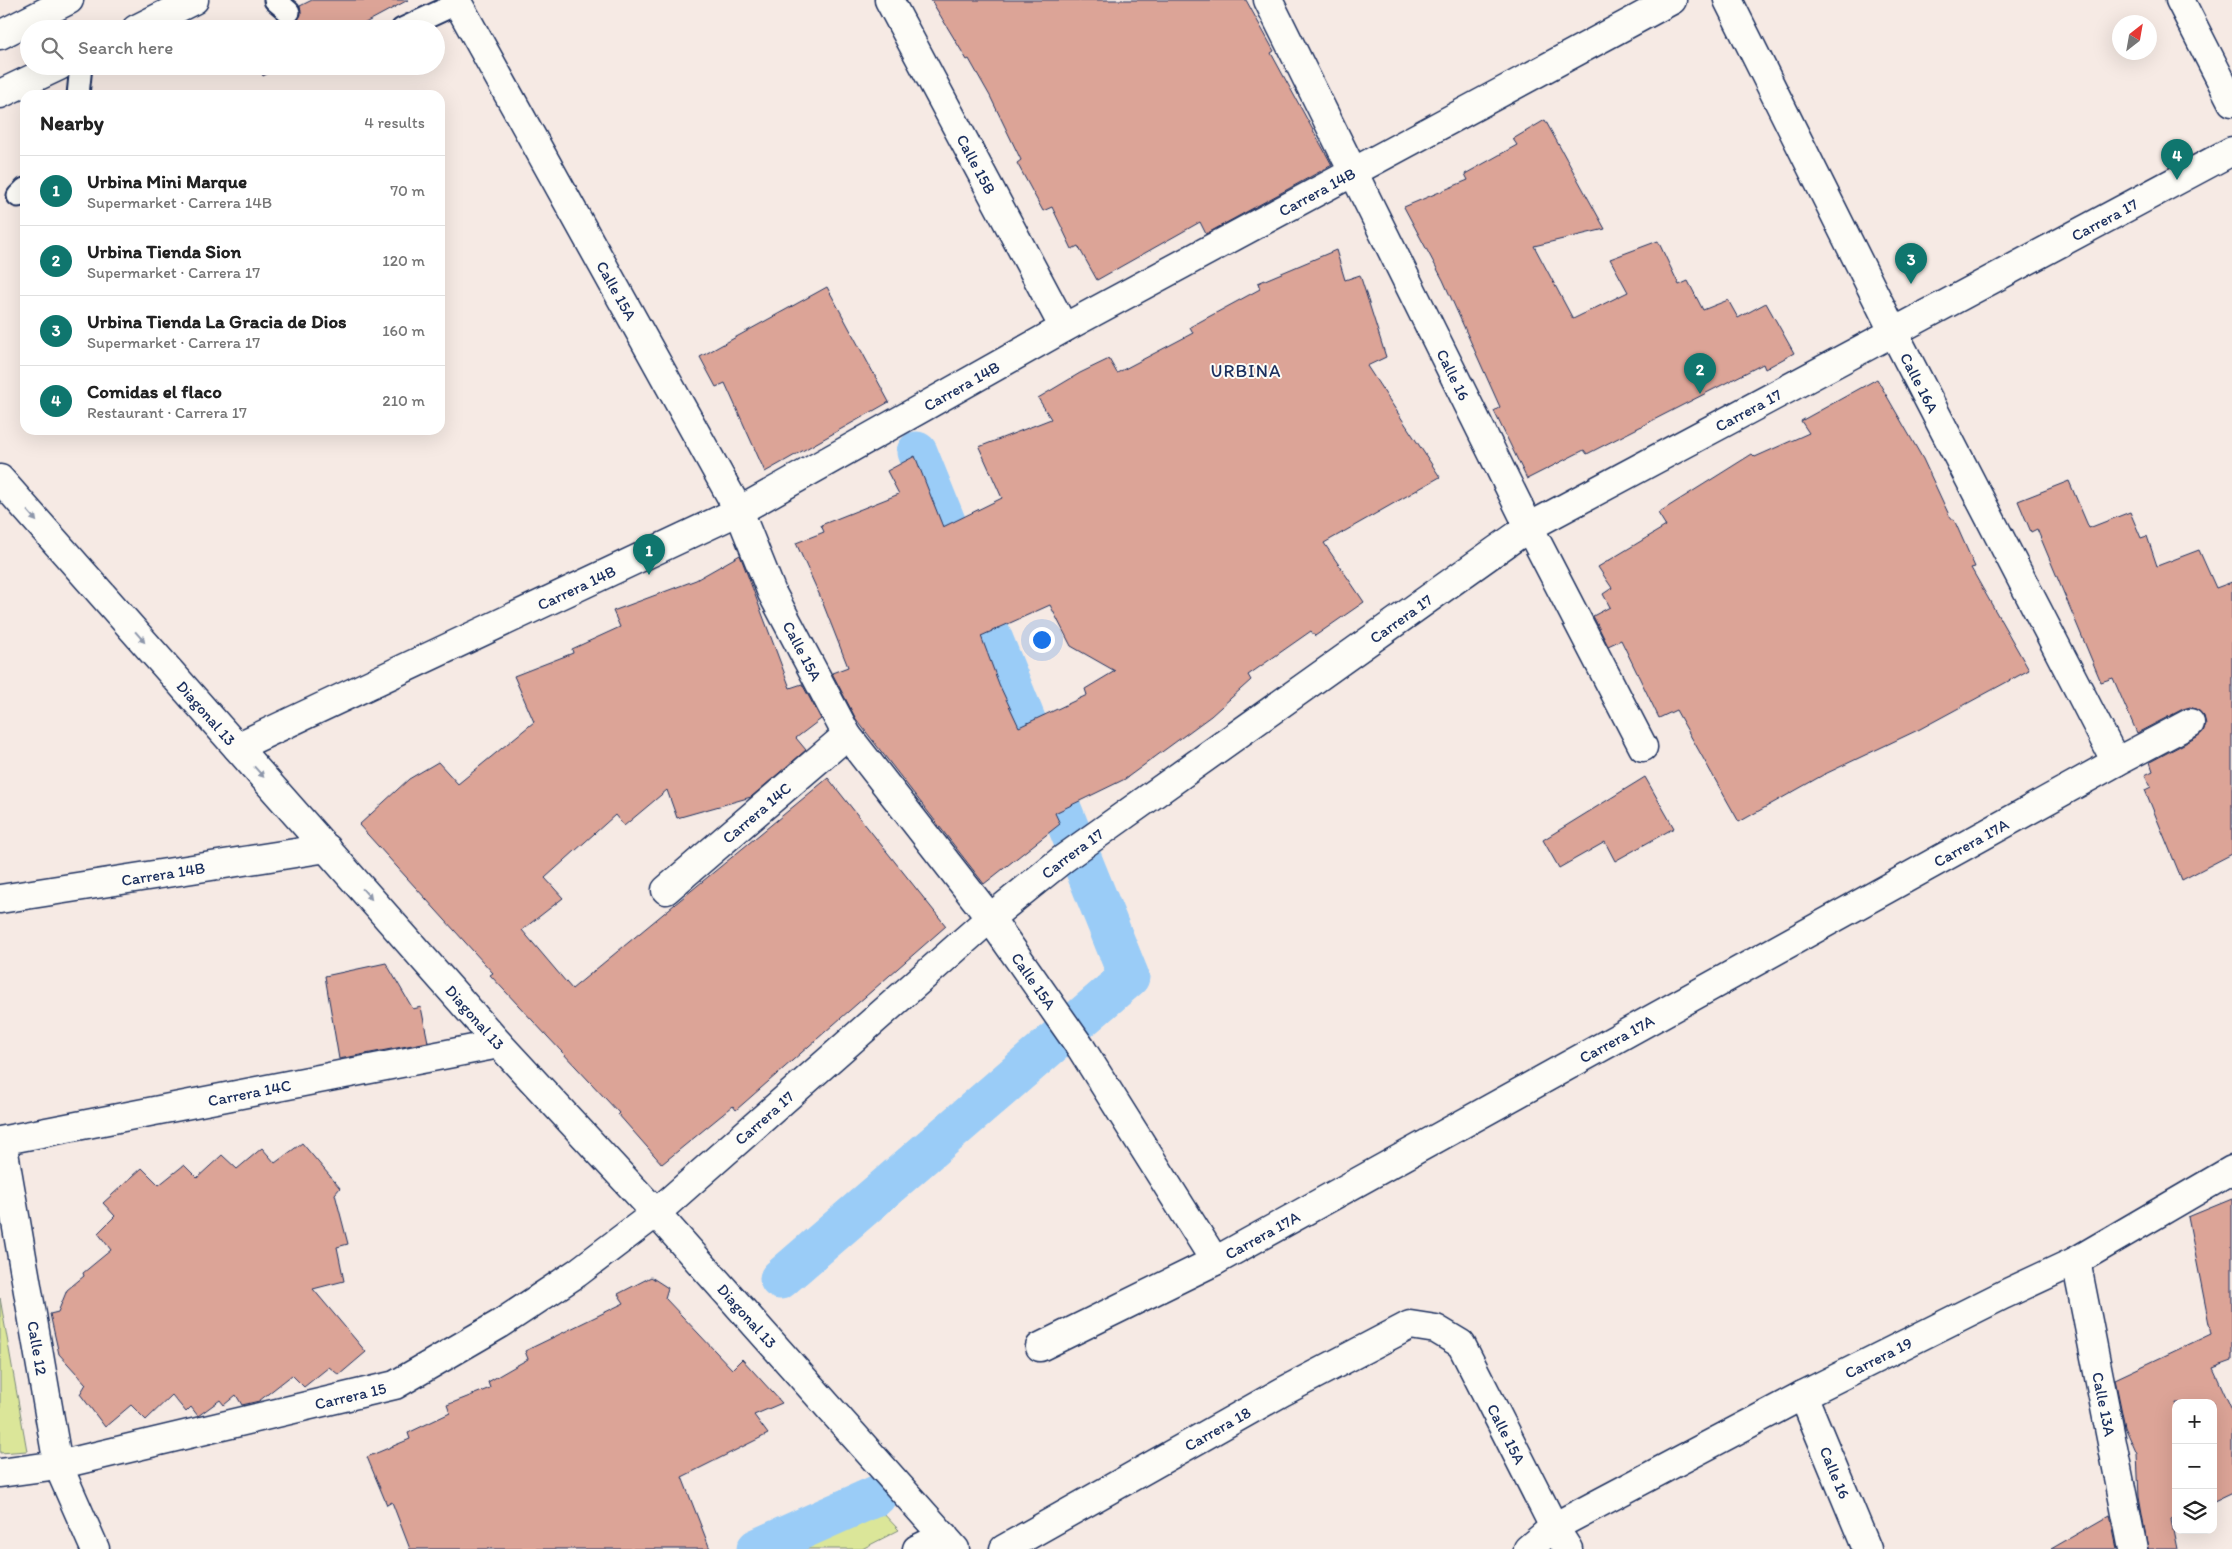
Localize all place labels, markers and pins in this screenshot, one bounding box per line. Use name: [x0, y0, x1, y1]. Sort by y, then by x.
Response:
pin: 4: [2161, 139, 2193, 180]
pin: 3: [1895, 243, 1927, 284]
pin: 2: [1684, 353, 1716, 394]
pin: 1: [633, 534, 665, 575]

